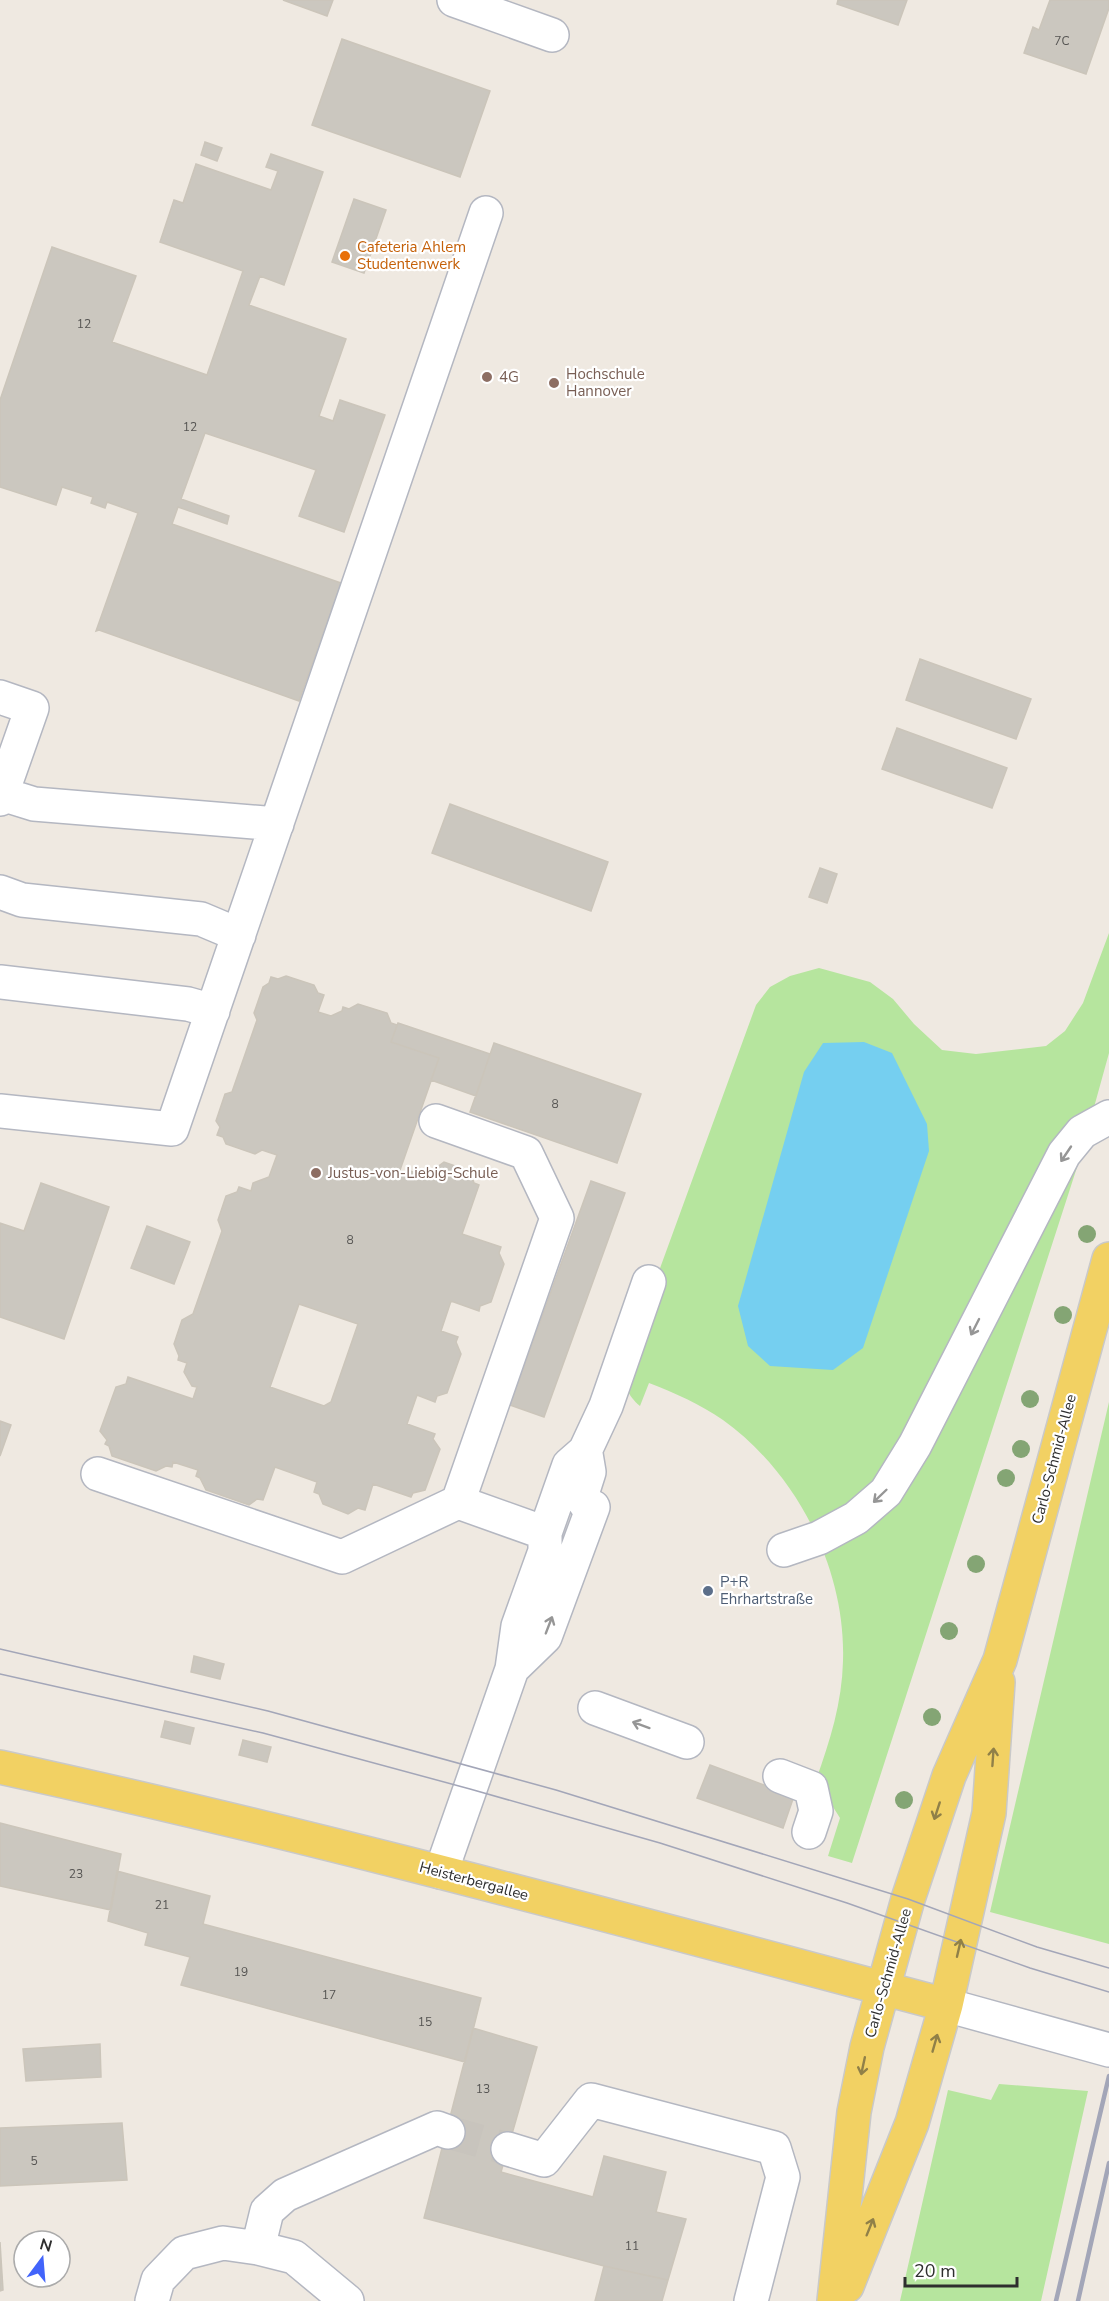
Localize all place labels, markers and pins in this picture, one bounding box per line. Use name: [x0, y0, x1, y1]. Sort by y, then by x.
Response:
place label: Cafeteria Ahlem Studentenwerk: [357, 237, 466, 274]
marker: Cafeteria Ahlem Studentenwerk: [338, 249, 352, 263]
place label: Hochschule Hannover: [566, 364, 645, 401]
place label: 4G: [499, 367, 519, 387]
marker: 4G: [480, 370, 494, 384]
marker: Hochschule Hannover: [547, 376, 561, 390]
place label: Justus-von-Liebig-Schule: [327, 1163, 498, 1183]
marker: Justus-von-Liebig-Schule: [309, 1166, 323, 1180]
place label: P+R Ehrhartstraße: [720, 1572, 813, 1609]
marker: P+R Ehrhartstraße: [701, 1584, 715, 1598]

